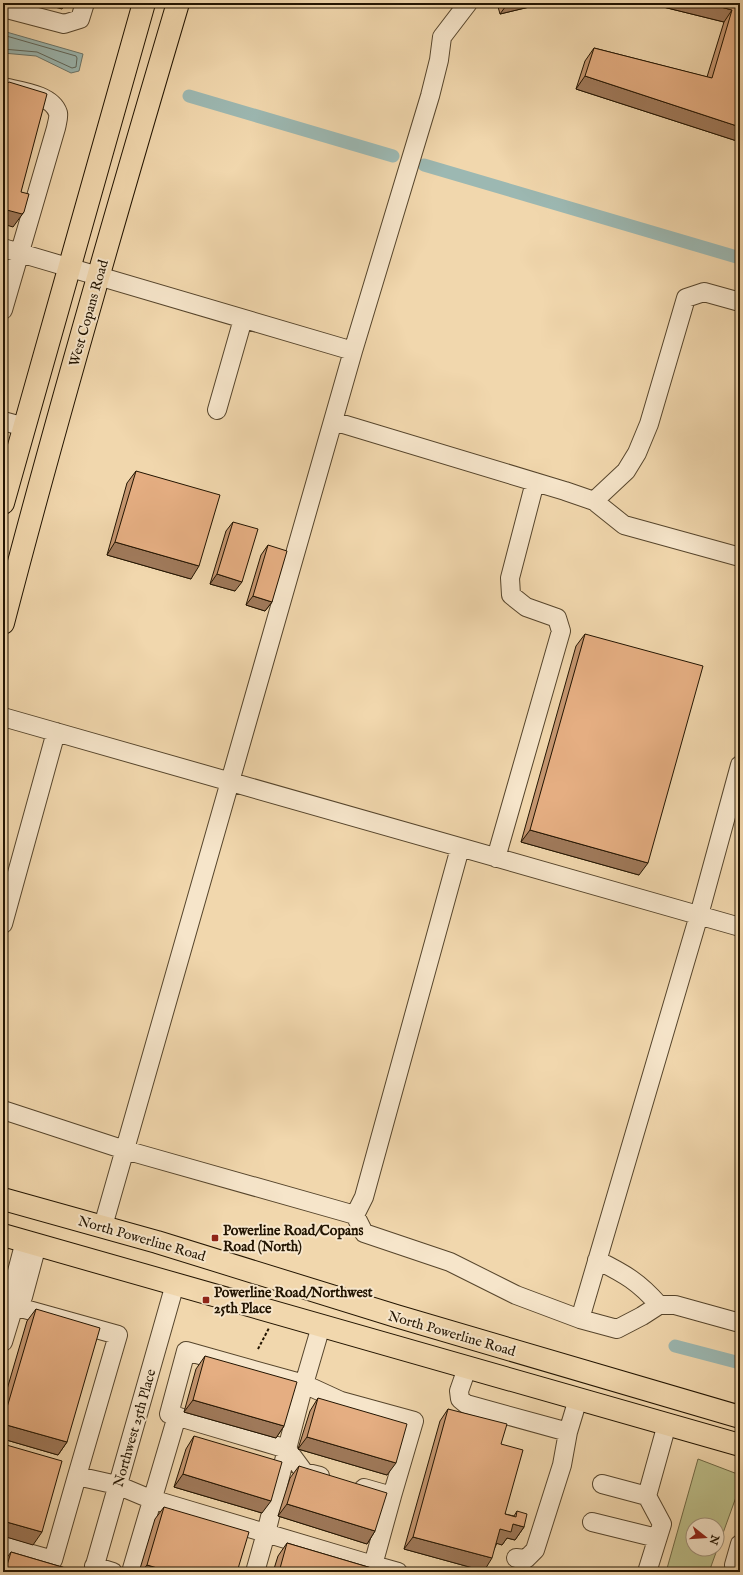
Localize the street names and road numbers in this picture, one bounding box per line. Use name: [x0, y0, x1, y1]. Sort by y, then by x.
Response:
street label: West Copans Road: [65, 257, 113, 369]
street label: North Powerline Road: [76, 1212, 208, 1266]
street label: North Powerline Road: [386, 1307, 518, 1361]
street label: Northwest 25th Place: [109, 1367, 161, 1489]

